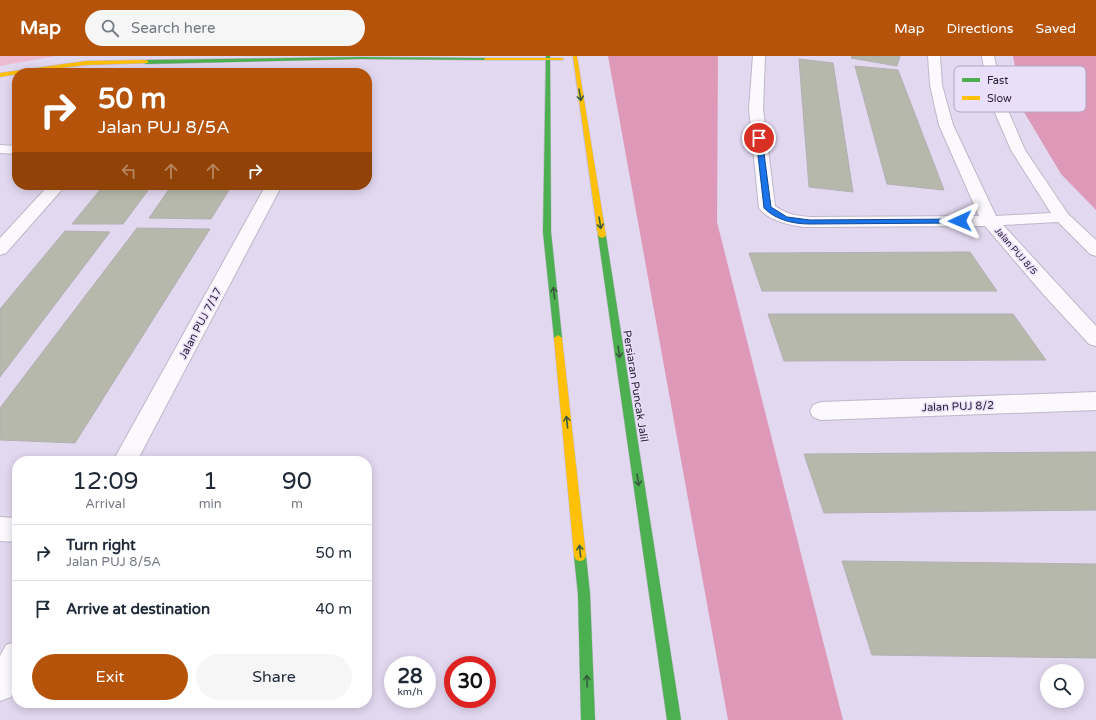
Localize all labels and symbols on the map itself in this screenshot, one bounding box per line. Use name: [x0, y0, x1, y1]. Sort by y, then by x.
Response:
legend: [954, 66, 1086, 112]
text: Fast: [987, 74, 1008, 87]
one-way arrow: [576, 88, 584, 101]
text: Slow: [987, 92, 1012, 105]
pin: [742, 121, 776, 155]
position arrow: [939, 200, 981, 242]
one-way arrow: [596, 216, 604, 229]
street label: Jalan PUJ 8/5: [992, 225, 1039, 277]
street label: Jalan PUJ 7/17: [176, 285, 225, 361]
one-way arrow: [550, 287, 557, 300]
street label: Persiaran Puncak Jalil: [620, 329, 651, 443]
one-way arrow: [615, 345, 623, 358]
street label: Jalan PUJ 8/2: [922, 399, 994, 414]
one-way arrow: [563, 416, 571, 429]
one-way arrow: [634, 473, 642, 486]
one-way arrow: [576, 545, 584, 558]
speed limit sign: 30: [444, 656, 496, 708]
one-way arrow: [583, 675, 591, 688]

